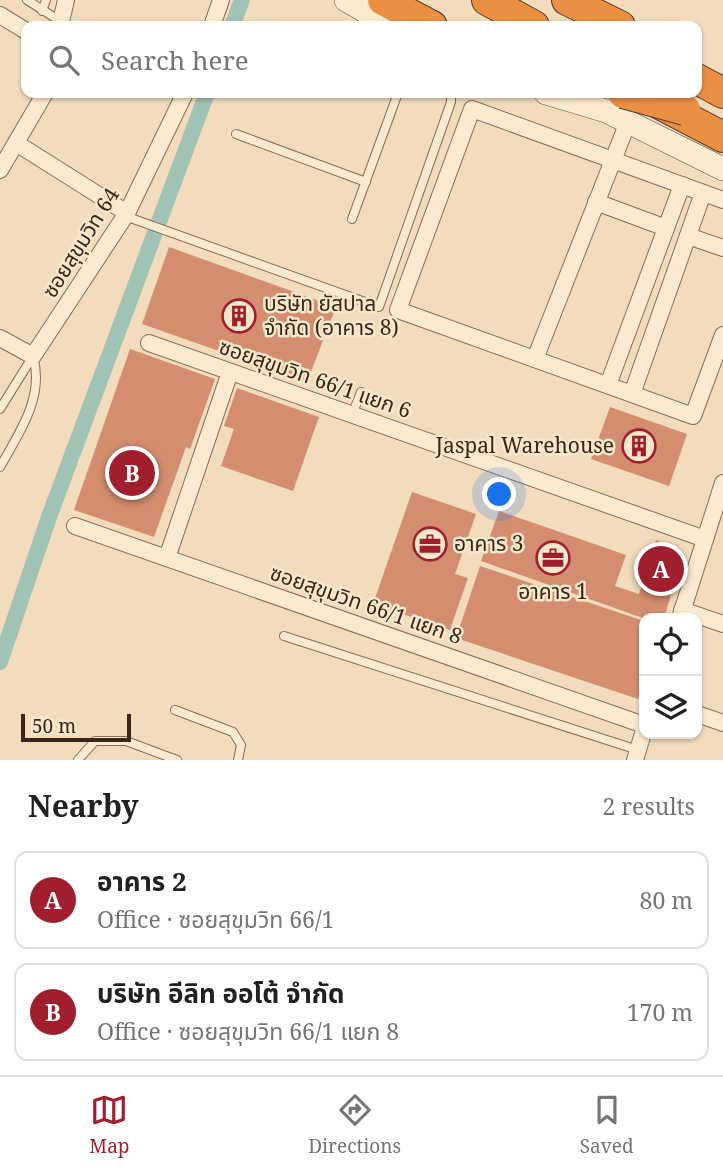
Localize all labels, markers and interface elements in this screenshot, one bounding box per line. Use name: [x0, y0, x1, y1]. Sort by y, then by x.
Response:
search box: [21, 21, 702, 98]
icon: search: [45, 41, 83, 79]
text: Search here: [101, 42, 249, 78]
street label: ซอยสุขุมวิท 64: [35, 182, 125, 303]
place label: บริษัท ยัสปาล จำกัด (อาคาร 8): [264, 289, 399, 341]
building icon: บริษัท ยัสปาล จำกัด (อาคาร 8): [220, 297, 258, 335]
street label: ซอยสุขุมวิท 66/1 แยก 6: [216, 332, 415, 424]
building icon: Jaspal Warehouse: [620, 427, 658, 465]
place label: Jaspal Warehouse: [435, 431, 614, 459]
pin: B: [109, 447, 155, 499]
your location: [482, 477, 516, 511]
office icon: อาคาร 3: [411, 525, 449, 563]
place label: อาคาร 3: [454, 529, 523, 557]
office icon: อาคาร 1: [534, 539, 572, 577]
pin: A: [638, 543, 684, 595]
street label: ซอยสุขุมวิท 66/1 แยก 8: [267, 558, 466, 650]
place label: อาคาร 1: [518, 577, 588, 605]
map controls: [639, 613, 702, 739]
button: locate: [639, 613, 702, 676]
button: layers: [639, 676, 702, 739]
scale bar: [21, 711, 131, 743]
text: 50 m: [32, 713, 76, 739]
text: Nearby: [28, 785, 139, 826]
text: 2 results: [602, 790, 695, 822]
text: อาคาร 2: [97, 863, 187, 899]
text: A: [44, 884, 62, 916]
text: 80 m: [640, 884, 693, 916]
text: Office · ซอยสุขุมวิท 66/1: [97, 903, 334, 935]
text: บริษัท อีลิท ออโต้ จำกัด: [97, 975, 344, 1011]
text: B: [45, 996, 61, 1028]
text: 170 m: [627, 996, 693, 1028]
text: Office · ซอยสุขุมวิท 66/1 แยก 8: [97, 1015, 399, 1047]
tab: Map: [89, 1091, 130, 1159]
tab: Directions: [308, 1091, 401, 1159]
tab: Saved: [580, 1091, 634, 1159]

